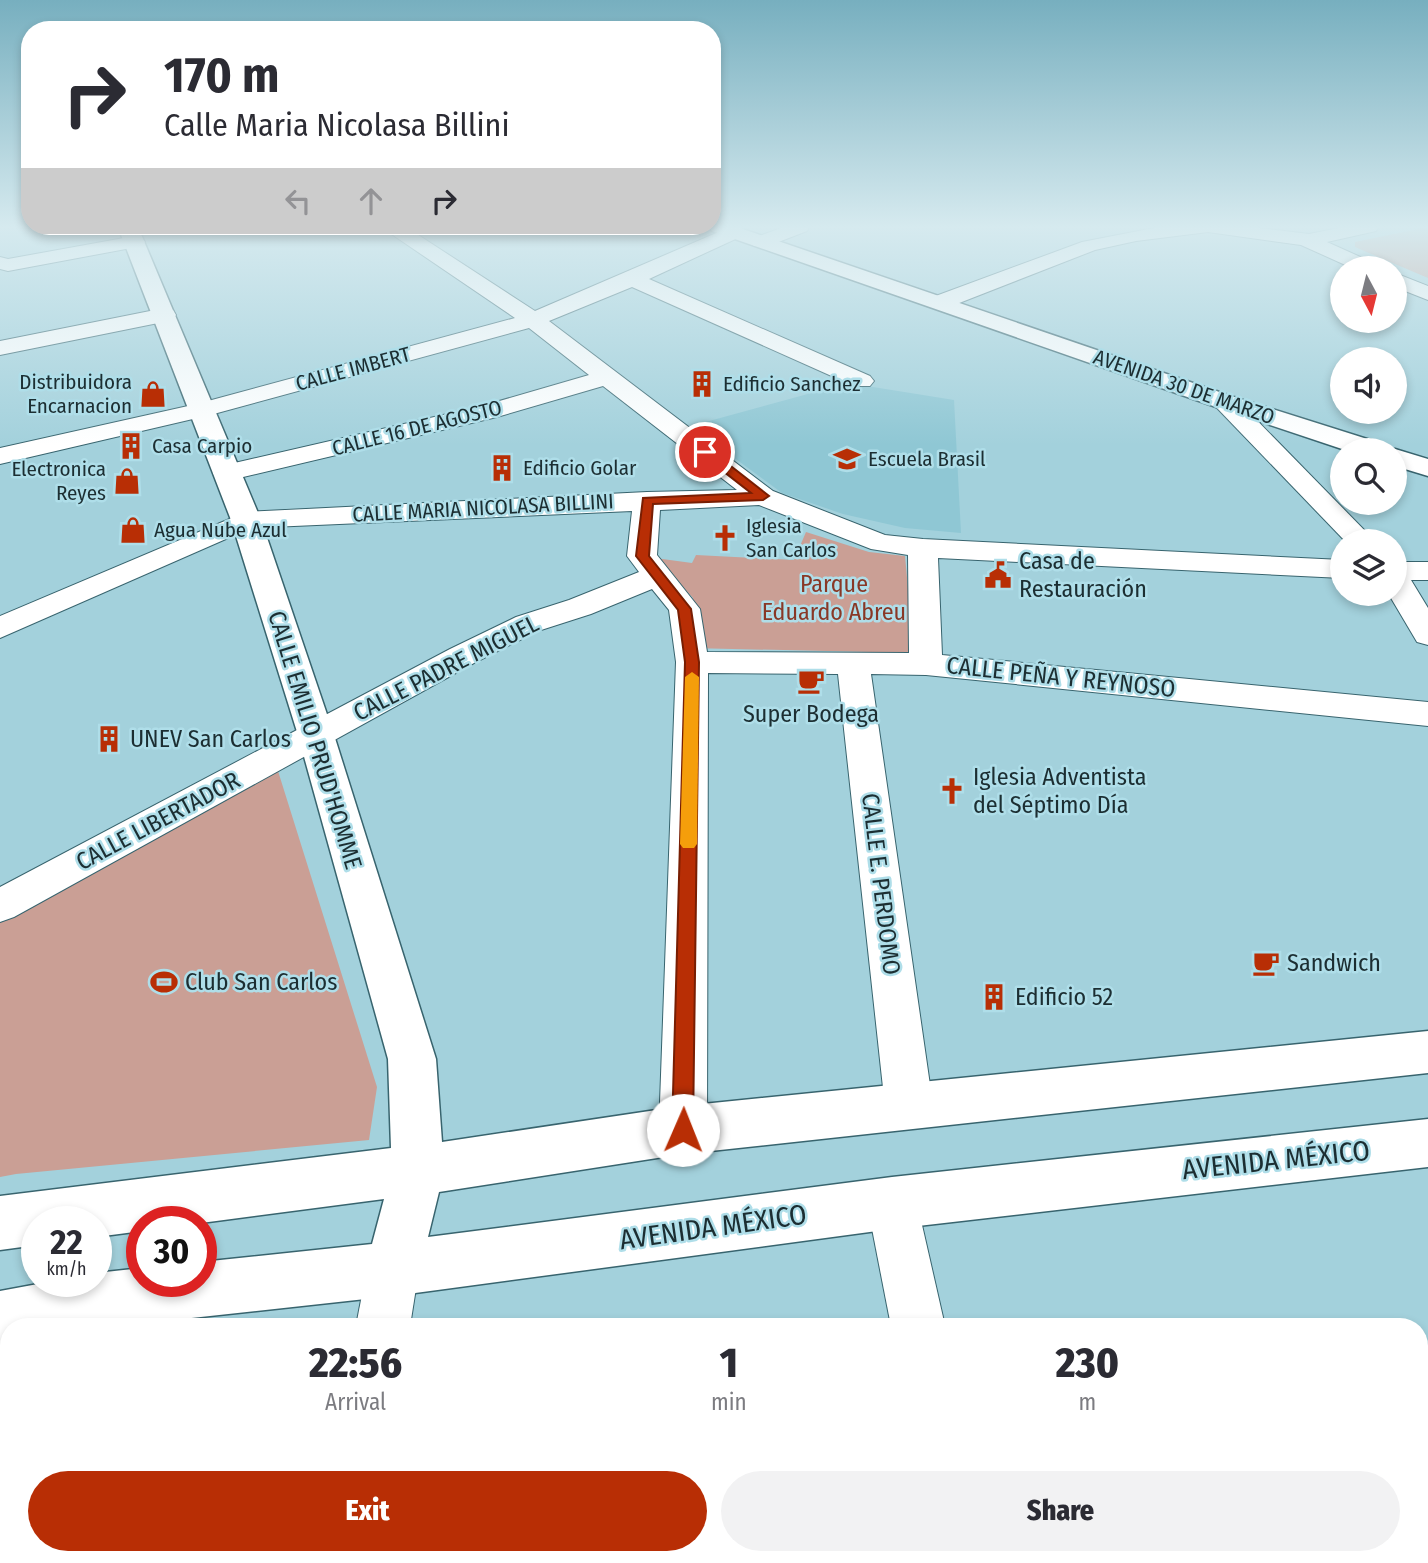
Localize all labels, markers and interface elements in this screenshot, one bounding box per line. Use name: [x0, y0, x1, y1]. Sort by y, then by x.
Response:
text: 170 m: [164, 46, 280, 105]
icon: right: [49, 49, 140, 140]
text: Calle Maria Nicolasa Billini: [164, 106, 509, 144]
icon: left: [279, 182, 317, 220]
icon: ahead: [352, 182, 390, 220]
icon: right: [425, 182, 463, 220]
north arrow: [1330, 256, 1407, 332]
map controls: [1330, 256, 1407, 606]
street label: CALLE IMBERT: [293, 341, 413, 397]
street label: AVENIDA 30 DE MARZO: [1090, 344, 1278, 430]
button: sound: [1330, 347, 1407, 424]
place label: Distribuidora Encarnacion: [19, 369, 132, 419]
building icon: Edificio Sanchez: [687, 369, 717, 399]
place label: Edificio Sanchez: [723, 371, 861, 397]
shop icon: Distribuidora Encarnacion: [138, 379, 168, 409]
street label: CALLE 16 DE AGOSTO: [330, 394, 504, 462]
pin: [675, 422, 735, 482]
building icon: Casa Carpio: [116, 431, 146, 461]
place label: Casa Carpio: [152, 433, 252, 459]
icon: arrive: [686, 433, 724, 471]
button: search: [1330, 438, 1407, 515]
school or university icon: Escuela Brasil: [832, 444, 862, 474]
place label: Escuela Brasil: [868, 446, 986, 472]
building icon: Edificio Golar: [487, 453, 517, 483]
place label: Edificio Golar: [523, 455, 637, 481]
place label: Electronica Reyes: [11, 456, 106, 506]
shop icon: Electronica Reyes: [112, 466, 142, 496]
street label: CALLE MARIA NICOLASA BILLINI: [352, 488, 614, 528]
place label: Iglesia San Carlos: [746, 513, 836, 563]
shop icon: Agua Nube Azul: [118, 515, 148, 545]
place label: Agua Nube Azul: [154, 517, 287, 543]
church icon: Iglesia San Carlos: [710, 523, 740, 553]
button: layers: [1330, 529, 1407, 606]
place label: Casa de Restauración: [1019, 547, 1147, 603]
public building icon: Casa de Restauración: [983, 560, 1013, 590]
park label: Parque Eduardo Abreu: [762, 570, 906, 626]
street label: CALLE EMILIO PRUD'HOMME: [262, 608, 368, 872]
street label: CALLE PADRE MIGUEL: [349, 609, 543, 727]
street label: CALLE PEÑA Y REYNOSO: [945, 651, 1177, 703]
cafe icon: Super Bodega: [796, 666, 826, 696]
place label: Super Bodega: [743, 700, 879, 728]
building icon: UNEV San Carlos: [94, 724, 124, 754]
place label: UNEV San Carlos: [130, 725, 291, 753]
place label: Iglesia Adventista del Séptimo Día: [973, 763, 1147, 819]
street label: CALLE LIBERTADOR: [71, 766, 245, 876]
church icon: Iglesia Adventista del Séptimo Día: [937, 776, 967, 806]
street label: CALLE E. PERDOMO: [856, 792, 906, 976]
cafe icon: Sandwich: [1251, 948, 1281, 978]
place label: Sandwich: [1287, 949, 1381, 977]
sports icon: Club San Carlos: [149, 967, 179, 997]
place label: Club San Carlos: [185, 968, 337, 996]
building icon: Edificio 52: [979, 982, 1009, 1012]
place label: Edificio 52: [1015, 983, 1113, 1011]
position arrow: [646, 1093, 720, 1167]
street label: AVENIDA MÉXICO: [1180, 1134, 1372, 1186]
street label: AVENIDA MÉXICO: [617, 1198, 809, 1256]
speed limit sign: 30: [126, 1206, 217, 1297]
text: 22: [50, 1221, 83, 1263]
text: km/h: [46, 1258, 87, 1280]
text: 22:56: [309, 1338, 402, 1388]
text: 1: [720, 1338, 738, 1388]
text: 230: [1056, 1338, 1119, 1388]
text: Arrival: [325, 1388, 386, 1416]
text: min: [711, 1388, 747, 1416]
text: m: [1078, 1388, 1096, 1416]
button: Exit: [28, 1471, 707, 1551]
button: Share: [721, 1471, 1400, 1551]

